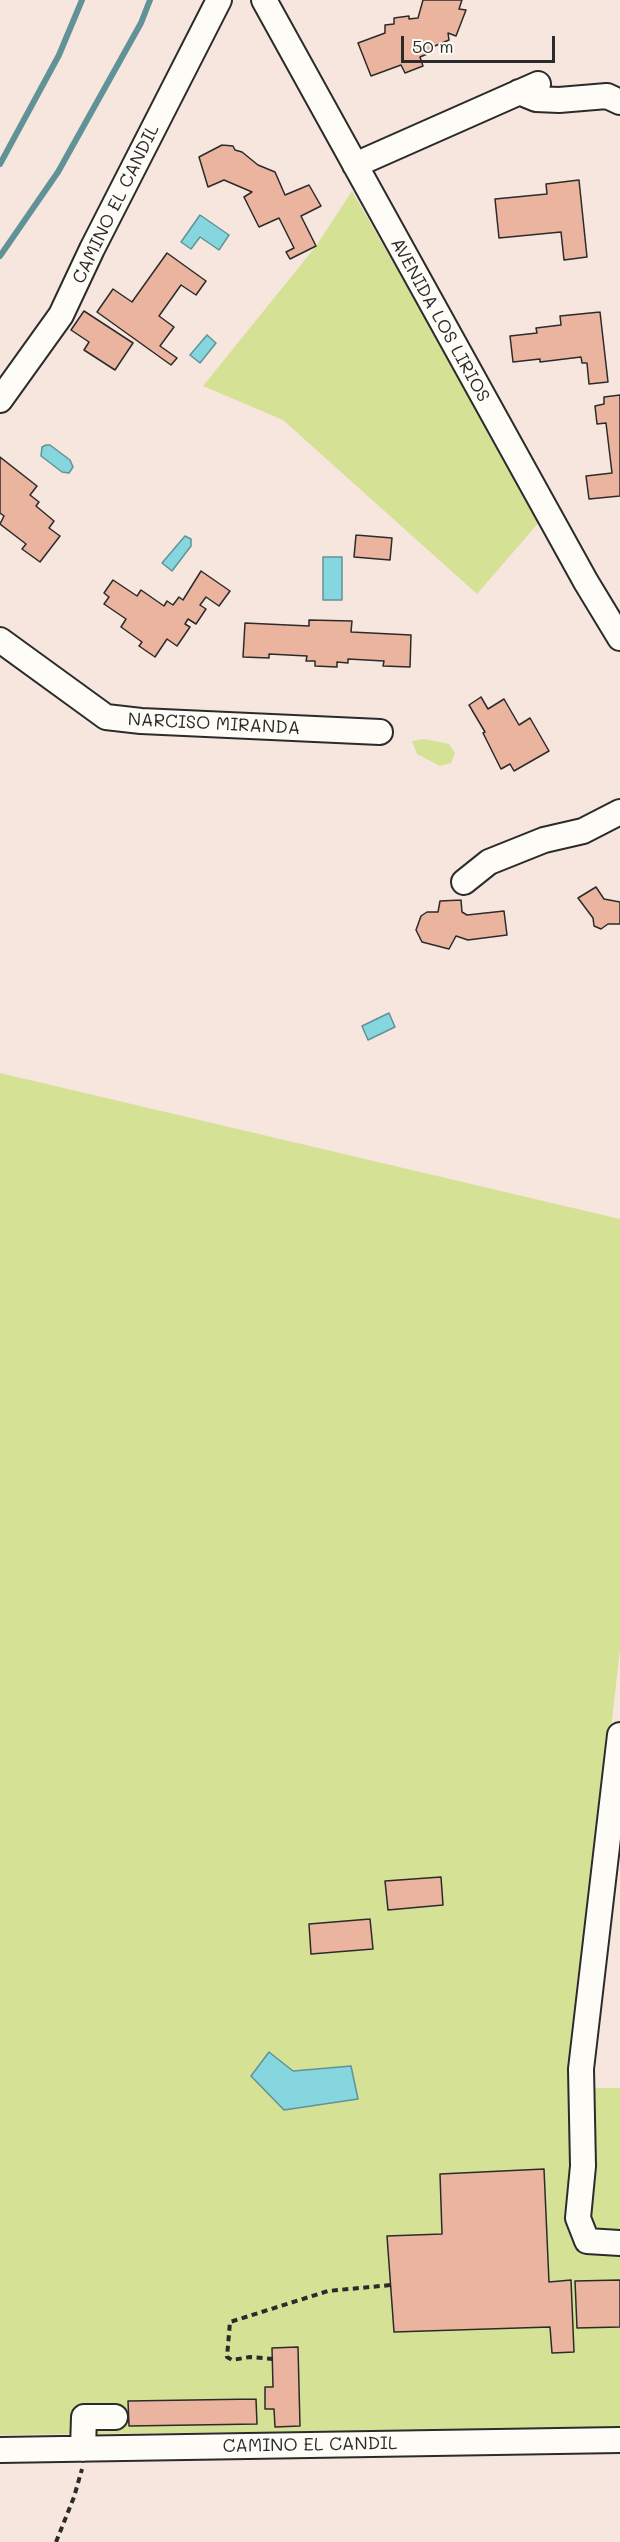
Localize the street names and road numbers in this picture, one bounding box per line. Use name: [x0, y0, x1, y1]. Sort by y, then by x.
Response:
street label: CAMINO EL CANDIL: [68, 121, 164, 287]
street label: AVENIDA LOS LIRIOS: [386, 234, 494, 406]
street label: NARCISO MIRANDA: [127, 709, 301, 739]
street label: CAMINO EL CANDIL: [222, 2433, 398, 2457]

